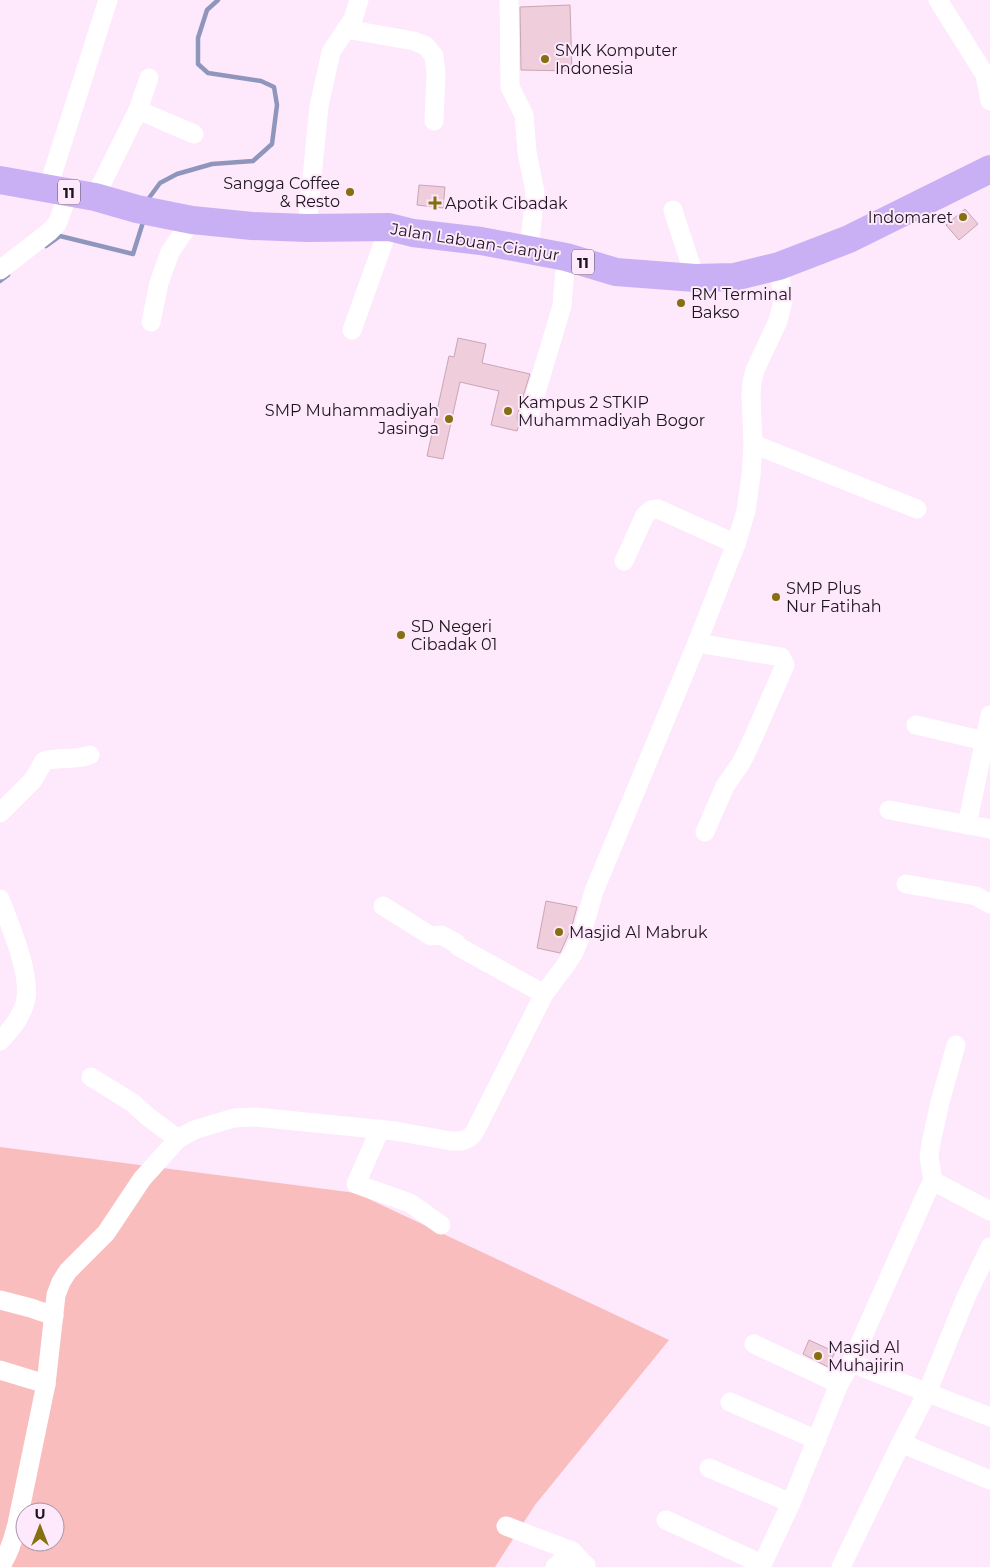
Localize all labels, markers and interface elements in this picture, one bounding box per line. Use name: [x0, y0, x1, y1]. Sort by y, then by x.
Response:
place label: SMK Komputer Indonesia: [555, 41, 678, 78]
marker: SMK Komputer Indonesia: [539, 53, 551, 65]
place label: Sangga Coffee & Resto: [223, 174, 340, 211]
road number: 11: [58, 180, 80, 204]
marker: Sangga Coffee & Resto: [344, 186, 356, 198]
place label: Apotik Cibadak: [445, 194, 568, 213]
marker: Apotik Cibadak: [429, 197, 441, 209]
place label: Indomaret: [868, 208, 953, 227]
marker: Indomaret: [957, 211, 969, 223]
street label: Jalan Labuan-Cianjur: [388, 219, 561, 265]
road number: 11: [572, 250, 594, 274]
place label: RM Terminal Bakso: [691, 285, 792, 322]
marker: RM Terminal Bakso: [675, 297, 687, 309]
place label: Kampus 2 STKIP Muhammadiyah Bogor: [518, 393, 705, 430]
place label: SMP Muhammadiyah Jasinga: [265, 401, 439, 438]
marker: Kampus 2 STKIP Muhammadiyah Bogor: [502, 405, 514, 417]
marker: SMP Muhammadiyah Jasinga: [443, 413, 455, 425]
place label: SMP Plus Nur Fatihah: [786, 579, 881, 616]
marker: SMP Plus Nur Fatihah: [770, 591, 782, 603]
place label: SD Negeri Cibadak 01: [411, 617, 497, 654]
marker: SD Negeri Cibadak 01: [395, 629, 407, 641]
place label: Masjid Al Mabruk: [569, 923, 708, 942]
marker: Masjid Al Mabruk: [553, 926, 565, 938]
place label: Masjid Al Muhajirin: [828, 1338, 904, 1375]
marker: Masjid Al Muhajirin: [812, 1350, 824, 1362]
north arrow: [15, 1502, 65, 1552]
text: U: [34, 1505, 46, 1523]

